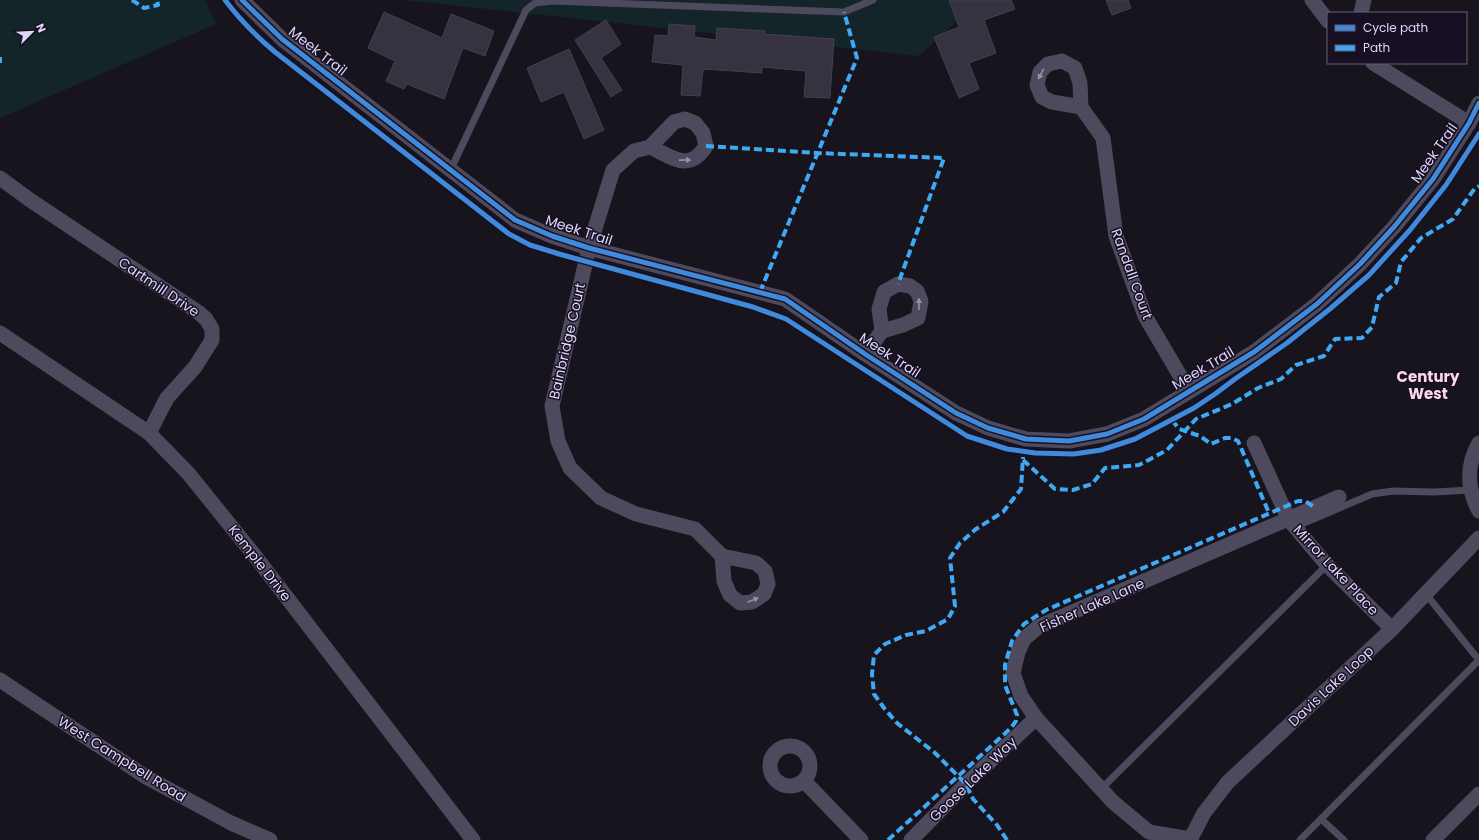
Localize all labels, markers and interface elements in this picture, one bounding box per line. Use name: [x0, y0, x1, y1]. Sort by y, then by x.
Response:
north arrow: [12, 12, 52, 52]
legend: [1327, 12, 1467, 64]
text: Cycle path: [1363, 19, 1428, 36]
text: N: [32, 21, 50, 35]
street label: Meek Trail: [284, 22, 352, 80]
text: Path: [1363, 39, 1390, 56]
one-way arrow: [1038, 68, 1044, 80]
street label: Meek Trail: [1406, 119, 1462, 187]
one-way arrow: [679, 157, 692, 163]
street label: Meek Trail: [543, 210, 615, 250]
street label: Randall Court: [1106, 226, 1158, 322]
street label: Cartmill Drive: [114, 252, 204, 322]
street label: Bainbridge Court: [544, 281, 590, 401]
one-way arrow: [916, 297, 922, 310]
street label: Meek Trail: [855, 328, 925, 382]
street label: Meek Trail: [1168, 342, 1238, 394]
district label: Century West: [1397, 366, 1460, 404]
street label: Mirror Lake Place: [1289, 520, 1383, 620]
street label: Kemple Drive: [224, 521, 296, 606]
street label: Fisher Lake Lane: [1036, 573, 1148, 637]
one-way arrow: [747, 596, 759, 603]
street label: Davis Lake Loop: [1284, 641, 1378, 731]
street label: West Campbell Road: [54, 711, 190, 807]
street label: Goose Lake Way: [925, 732, 1021, 826]

